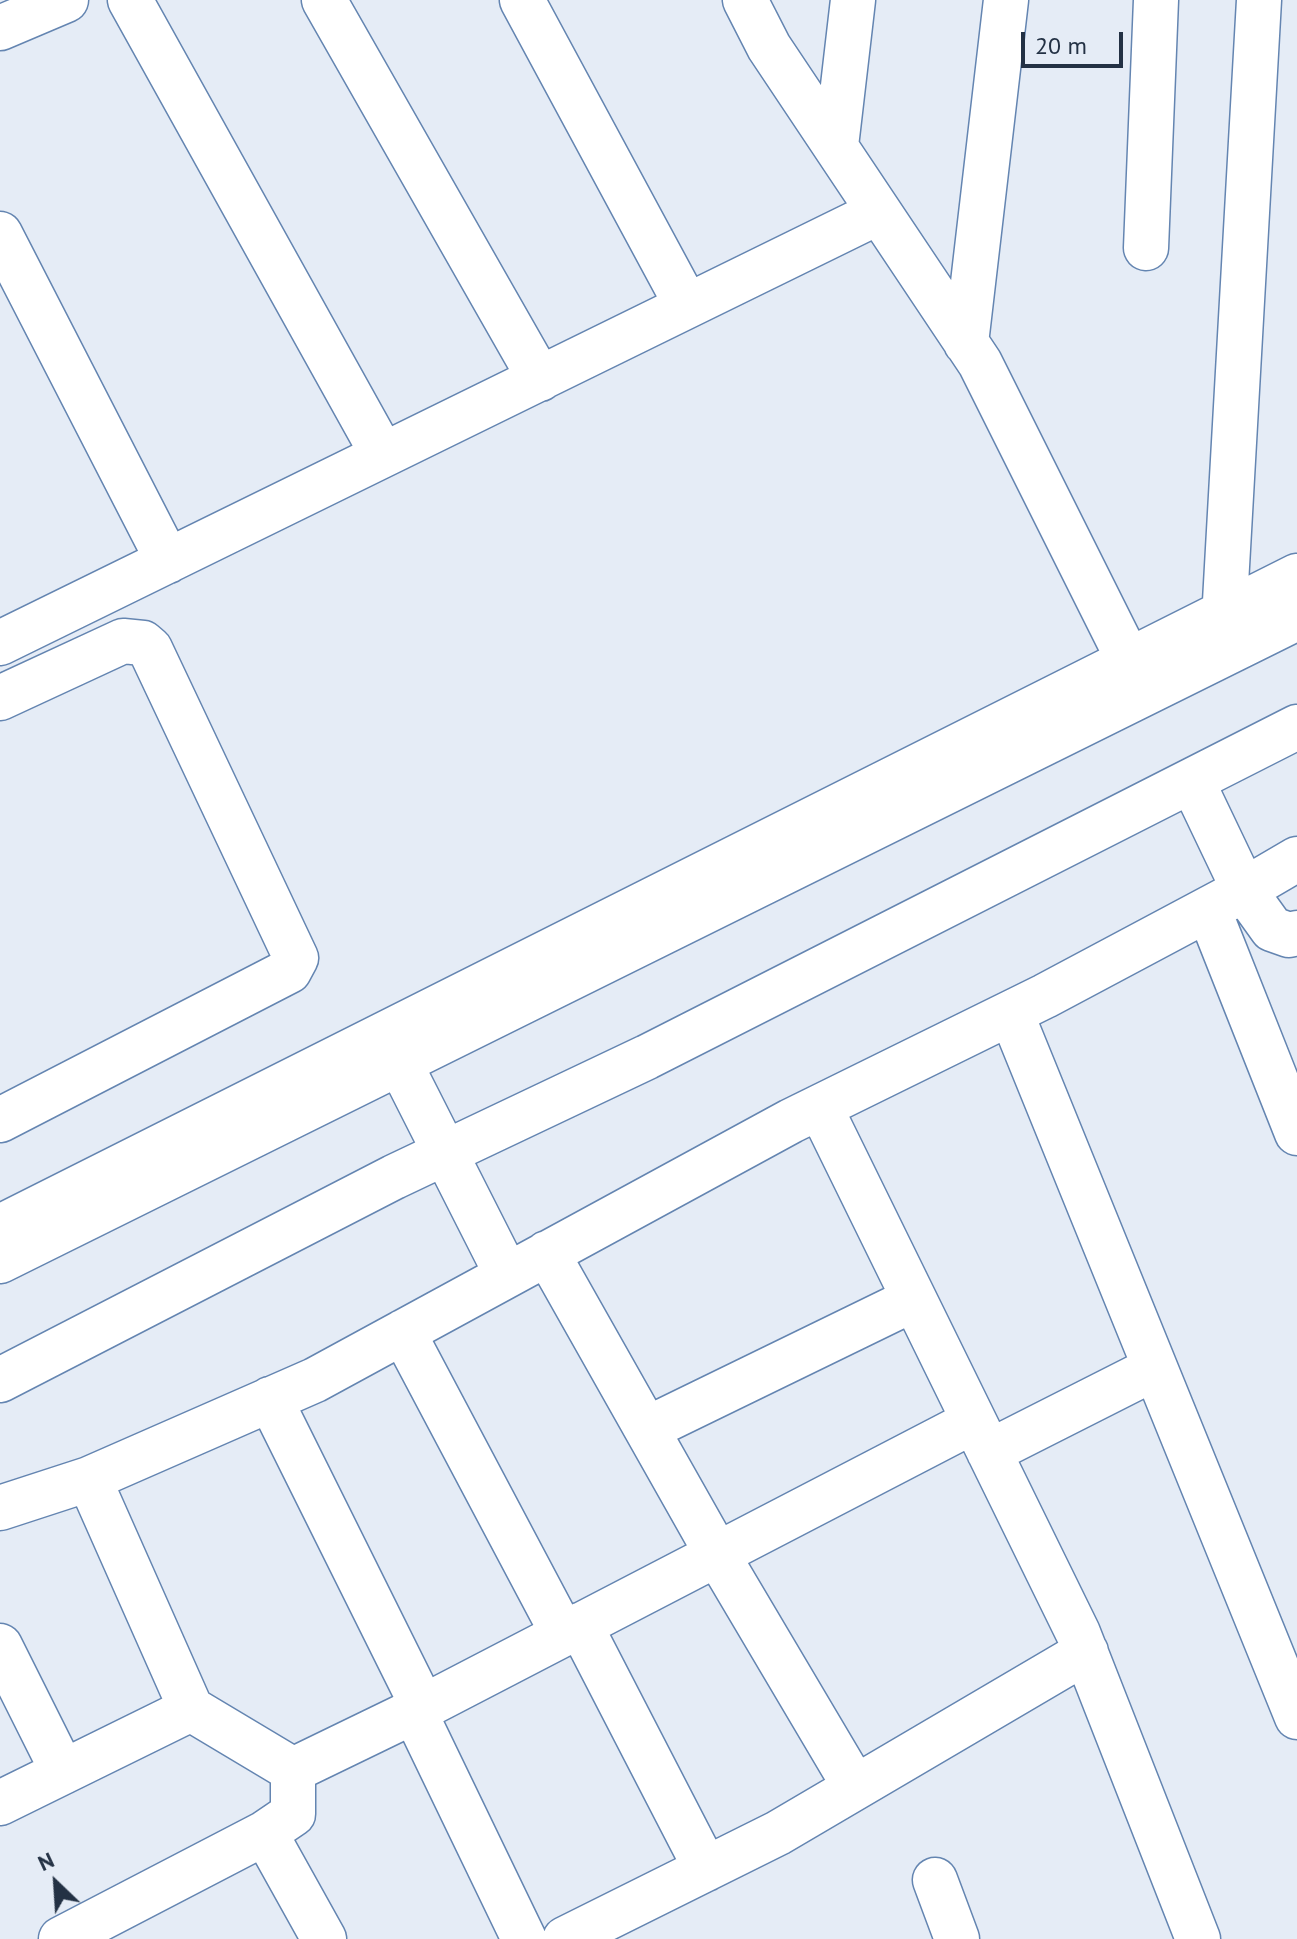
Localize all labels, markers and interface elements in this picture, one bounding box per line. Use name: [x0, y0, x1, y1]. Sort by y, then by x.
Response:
scale bar: [1025, 16, 1127, 66]
text: 20 m: [1035, 30, 1087, 61]
north arrow: [16, 1843, 96, 1923]
text: N: [33, 1846, 58, 1877]

